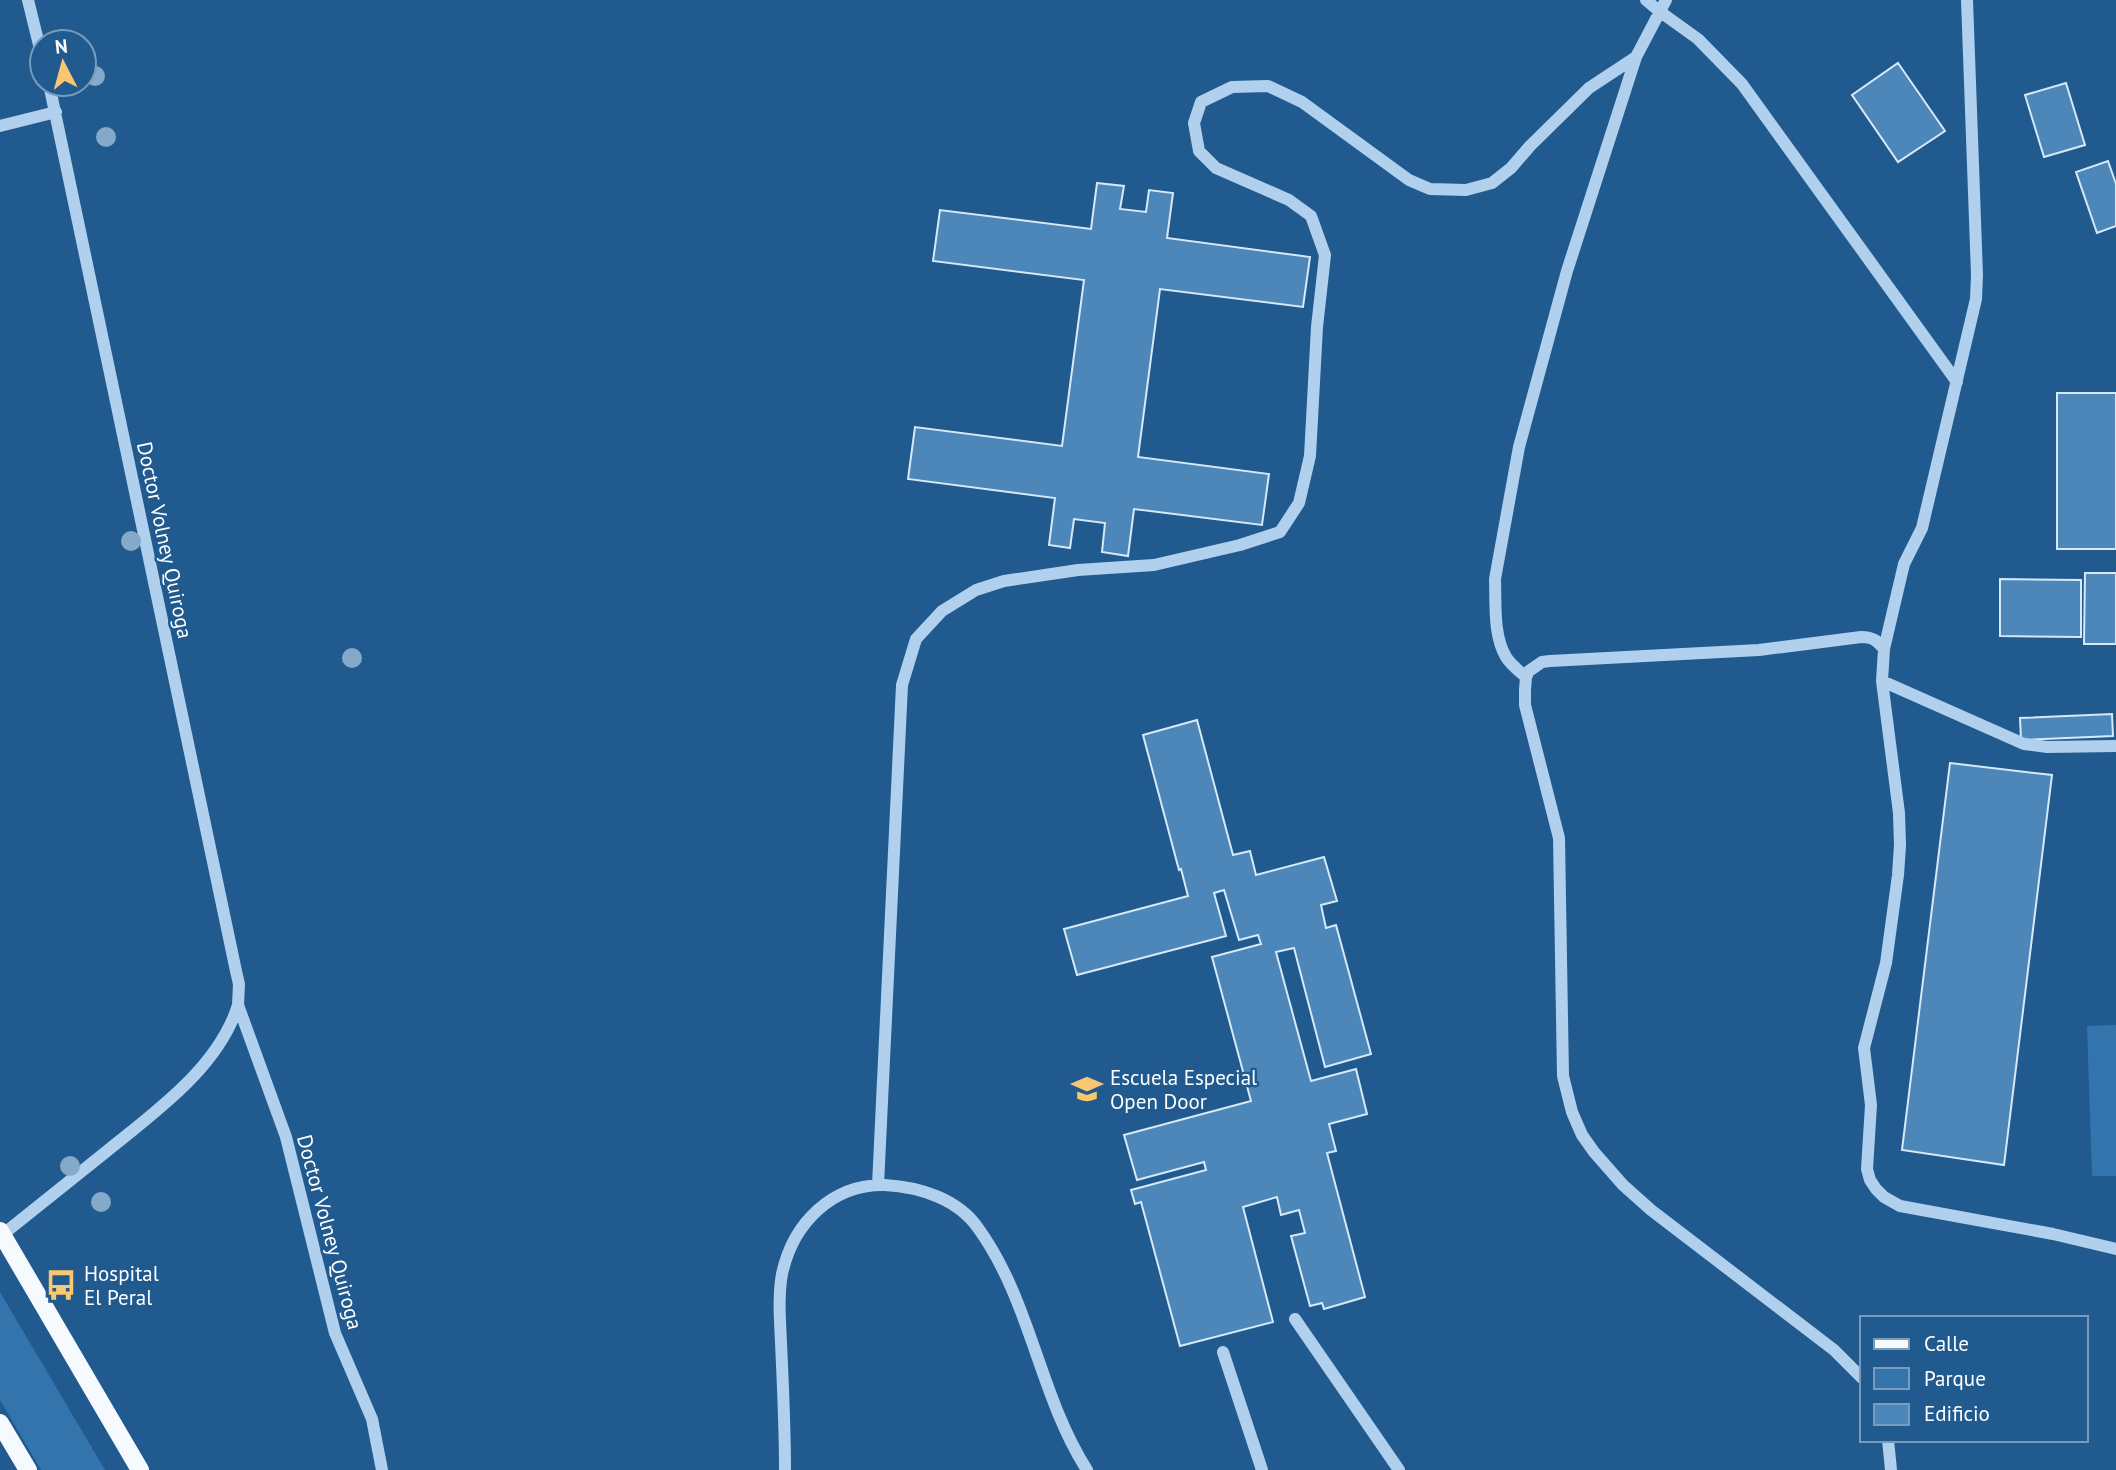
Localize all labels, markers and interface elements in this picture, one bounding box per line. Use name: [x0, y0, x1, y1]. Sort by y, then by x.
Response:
north arrow: [28, 28, 98, 98]
text: N: [54, 34, 69, 59]
street label: Doctor Volney Quiroga: [131, 439, 199, 641]
place label: Escuela Especial Open Door: [1110, 1064, 1257, 1115]
school or university icon: Escuela Especial Open Door: [1070, 1072, 1104, 1106]
street label: Doctor Volney Quiroga: [291, 1132, 369, 1332]
place label: Hospital El Peral: [84, 1260, 159, 1311]
bus stop icon: Hospital El Peral: [44, 1268, 78, 1302]
legend: [1860, 1316, 2088, 1442]
text: Calle: [1924, 1330, 1969, 1357]
text: Parque: [1924, 1365, 1986, 1392]
text: Edificio: [1924, 1400, 1990, 1427]

